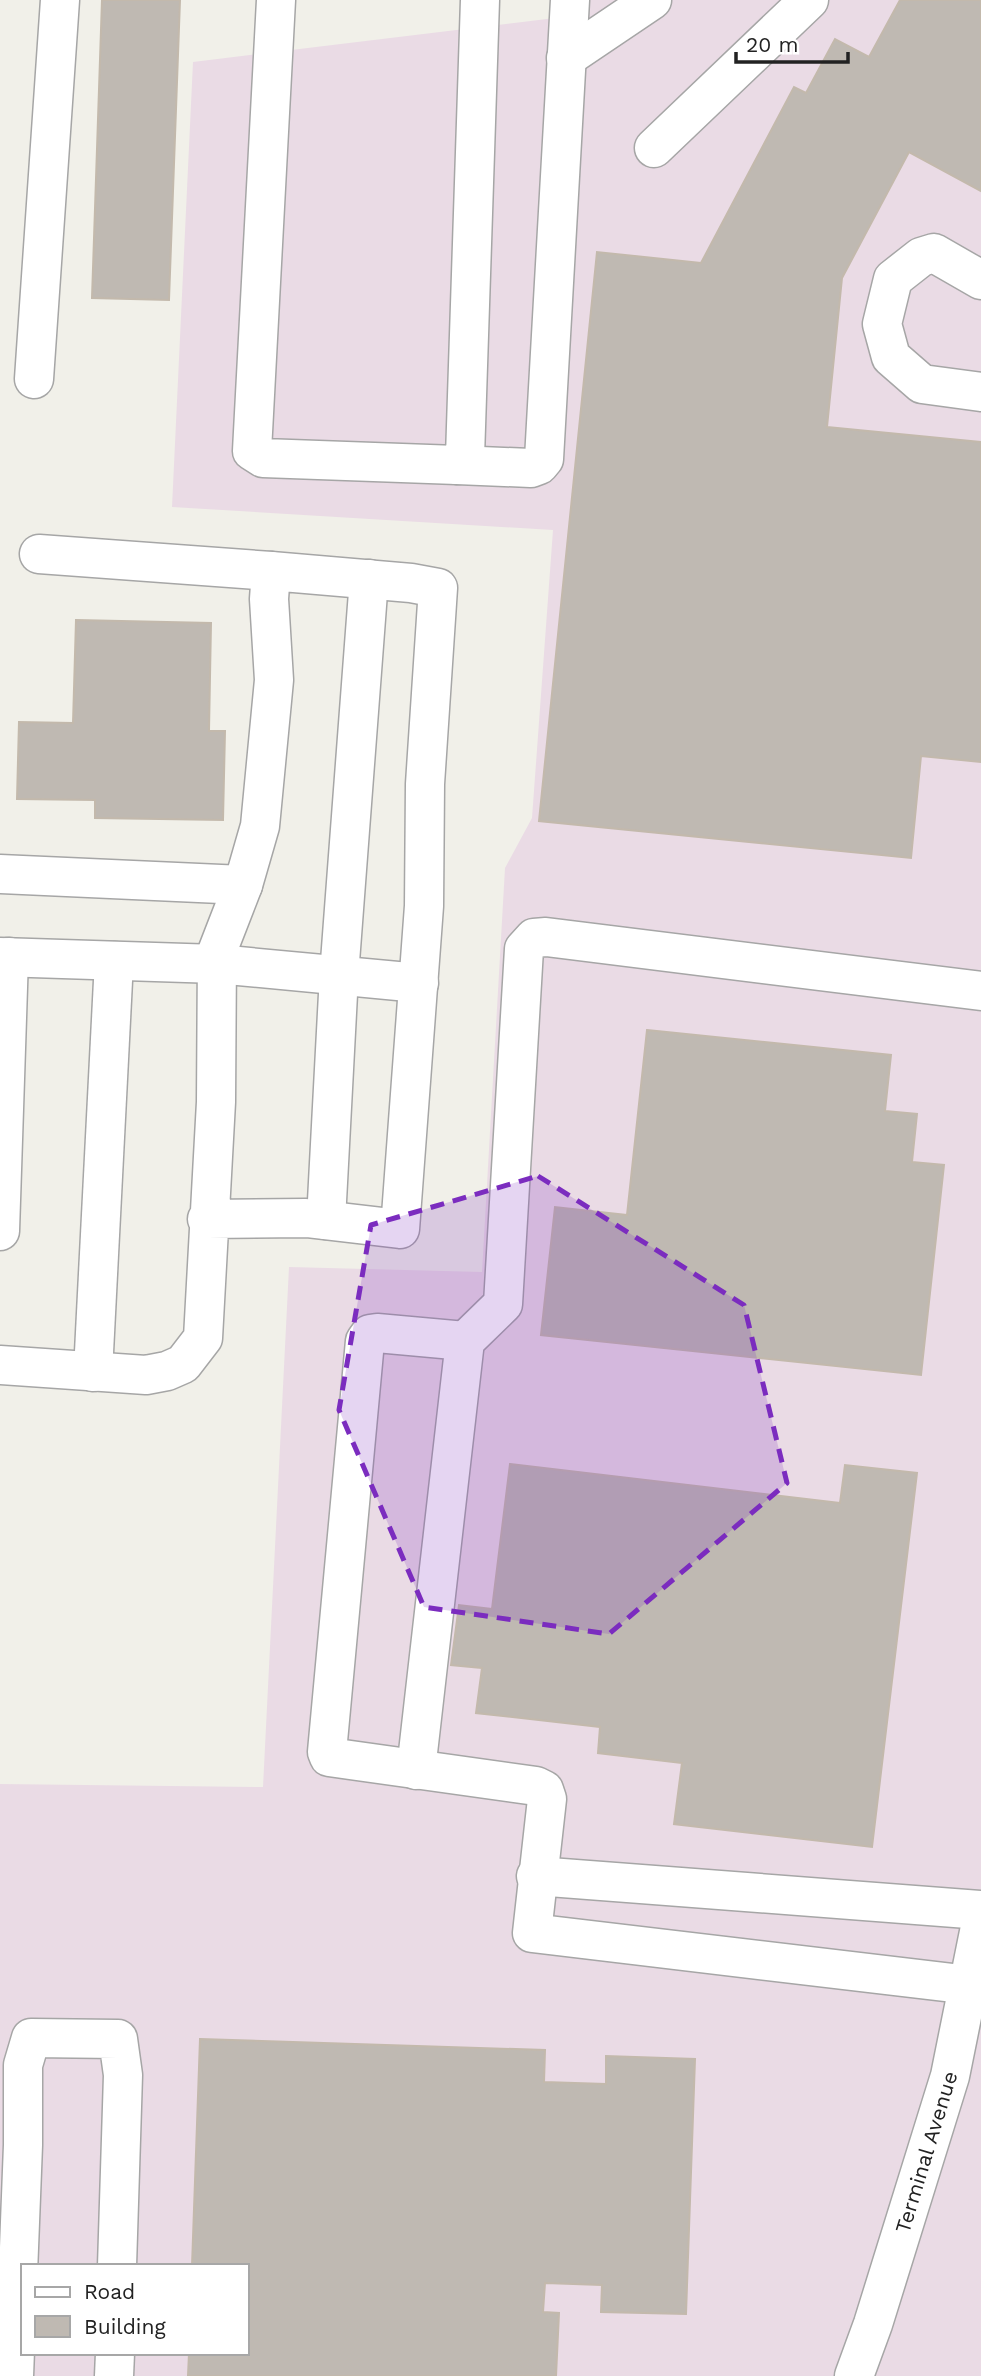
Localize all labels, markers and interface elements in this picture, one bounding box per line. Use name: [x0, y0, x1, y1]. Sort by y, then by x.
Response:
scale bar: [736, 21, 848, 65]
text: 20 m: [746, 32, 798, 57]
street label: Terminal Avenue: [890, 2068, 962, 2236]
legend: [21, 2264, 248, 2355]
text: Road: [84, 2279, 135, 2304]
text: Building: [84, 2314, 166, 2339]

